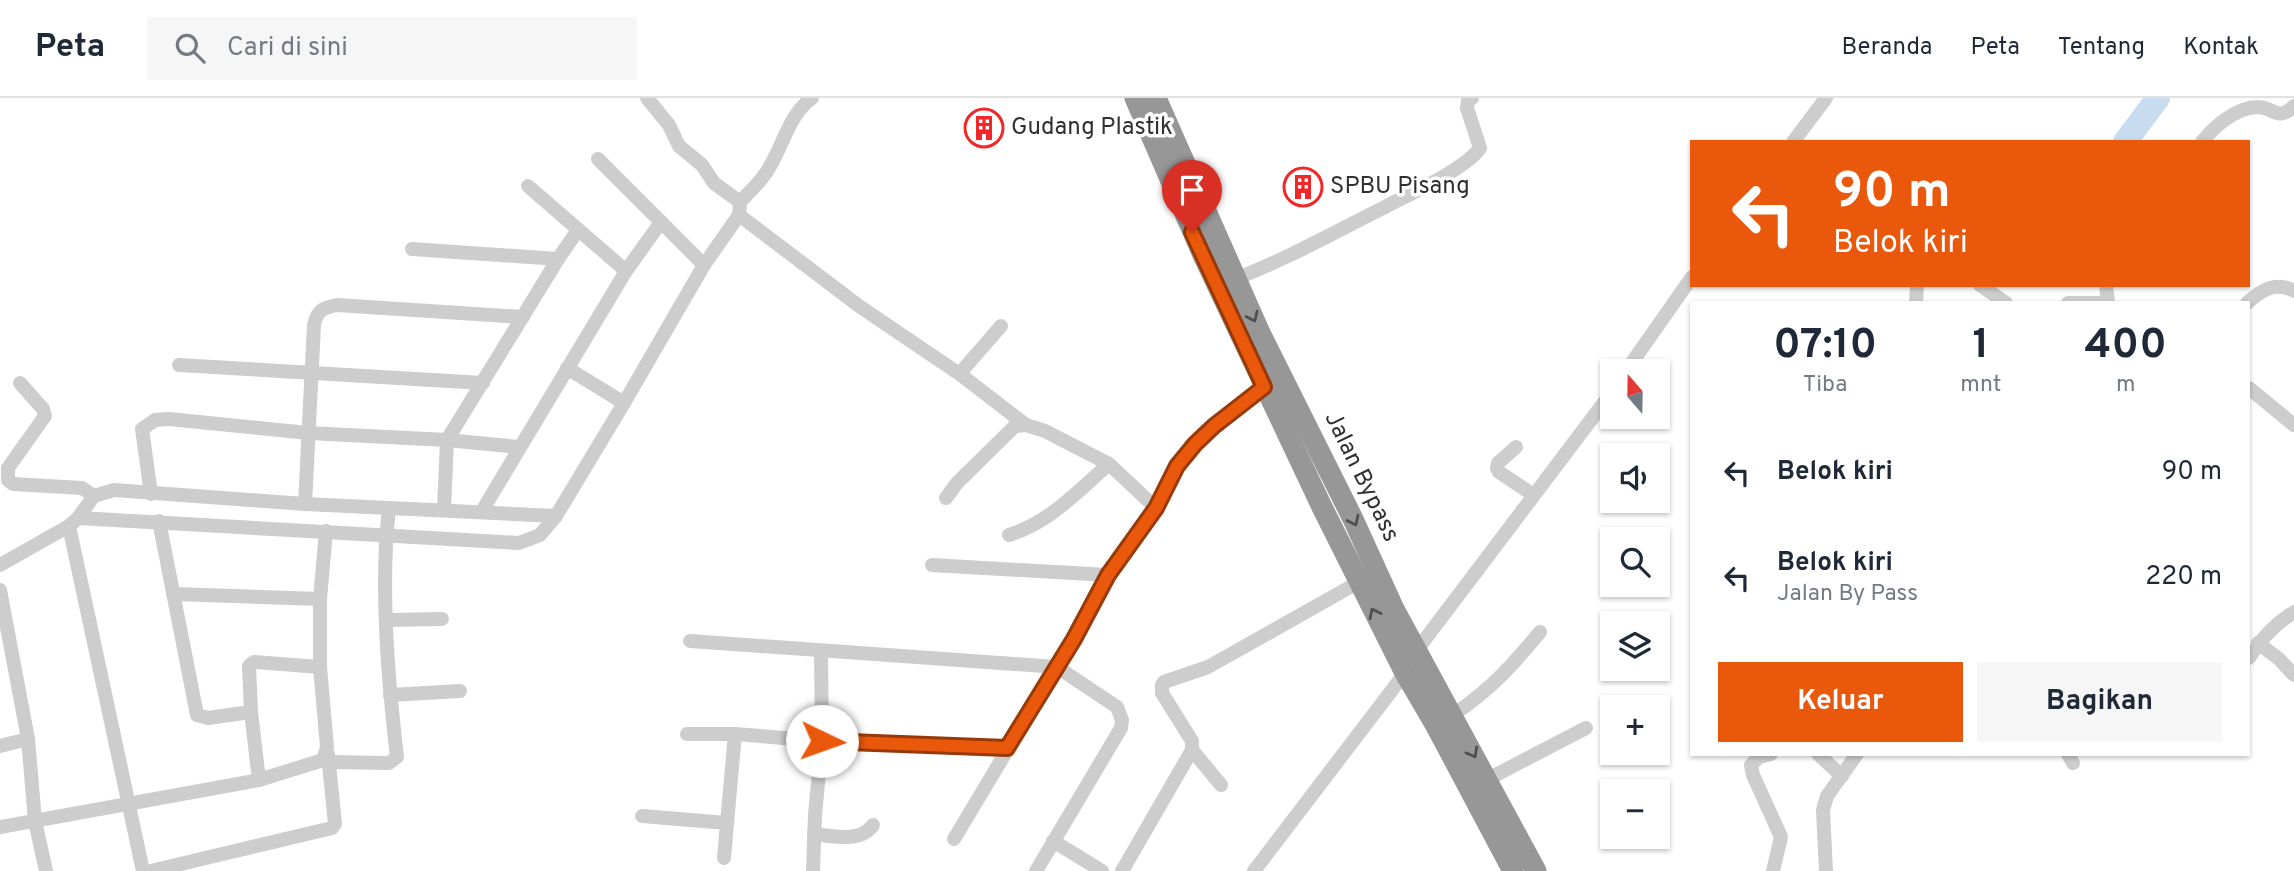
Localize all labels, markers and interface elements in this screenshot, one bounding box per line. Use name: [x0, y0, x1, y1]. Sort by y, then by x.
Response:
search box: [147, 17, 637, 80]
text: Peta: [35, 27, 105, 69]
icon: search: [171, 29, 209, 67]
text: Cari di sini: [227, 32, 348, 65]
text: Beranda: [1842, 33, 1933, 63]
text: Peta: [1971, 33, 2020, 63]
text: Tentang: [2058, 33, 2145, 63]
text: Kontak: [2183, 33, 2259, 63]
building icon: Gudang Plastik: [963, 107, 1005, 149]
place label: Gudang Plastik: [1011, 113, 1173, 143]
pin: [1162, 160, 1222, 232]
text: 90 m: [1833, 163, 1951, 225]
building icon: SPBU Pisang: [1282, 166, 1324, 208]
icon: left: [1718, 168, 1809, 259]
icon: arrive: [1173, 171, 1211, 209]
place label: SPBU Pisang: [1330, 172, 1470, 202]
text: Belok kiri: [1833, 224, 1968, 264]
one-way arrow: [1245, 310, 1259, 322]
text: 07:10: [1773, 320, 1877, 373]
text: 1: [1972, 320, 1989, 373]
text: 400: [2085, 320, 2167, 373]
north arrow: [1600, 359, 1670, 429]
map controls: [1600, 359, 1670, 849]
text: Tiba: [1803, 371, 1847, 400]
text: mnt: [1960, 371, 2001, 400]
text: m: [2116, 371, 2135, 400]
street label: Jalan Bypass: [1317, 407, 1405, 547]
button: sound: [1600, 443, 1670, 513]
icon: left: [1718, 454, 1756, 492]
text: Belok kiri: [1777, 456, 1893, 489]
text: 90 m: [2162, 456, 2222, 489]
one-way arrow: [1345, 514, 1359, 526]
button: search: [1600, 527, 1670, 597]
text: Belok kiri: [1777, 547, 1893, 580]
icon: left: [1718, 559, 1756, 597]
text: 220 m: [2145, 561, 2222, 594]
text: Jalan By Pass: [1777, 580, 1918, 609]
one-way arrow: [1368, 608, 1382, 620]
button: layers: [1600, 611, 1670, 681]
button: Keluar: [1718, 662, 1963, 742]
button: Bagikan: [1977, 662, 2222, 742]
button: +: [1600, 695, 1670, 765]
position arrow: [785, 704, 859, 778]
one-way arrow: [1465, 745, 1479, 758]
button: −: [1600, 779, 1670, 849]

